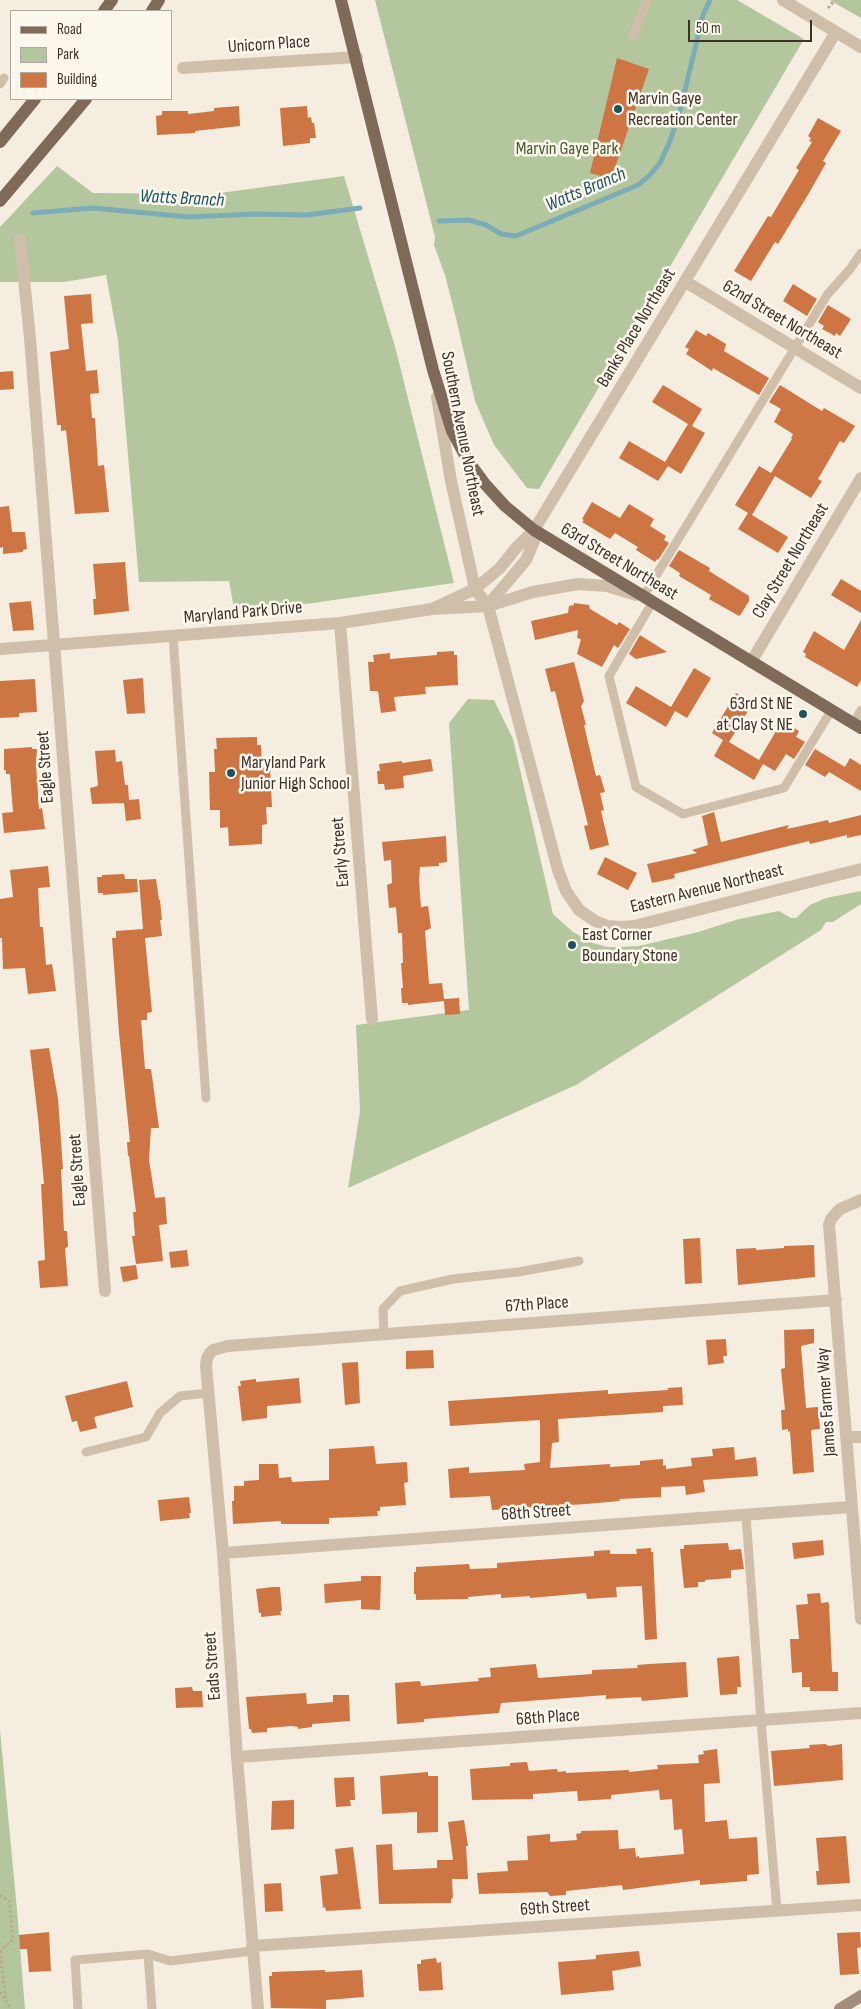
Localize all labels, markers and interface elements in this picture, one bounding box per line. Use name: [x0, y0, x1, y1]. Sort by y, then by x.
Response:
legend: [10, 10, 172, 100]
scale bar: [691, 10, 815, 42]
text: 50 m: [696, 19, 721, 38]
text: Road: [57, 20, 82, 39]
street label: Unicorn Place: [227, 31, 311, 59]
text: Park: [57, 45, 79, 64]
text: Building: [57, 70, 97, 89]
place label: Marvin Gaye Recreation Center: [628, 88, 738, 130]
marker: Marvin Gaye Recreation Center: [612, 103, 624, 115]
park label: Marvin Gaye Park: [516, 138, 618, 160]
water label: Watts Branch: [543, 163, 629, 217]
water label: Watts Branch: [139, 185, 225, 213]
street label: Banks Place Northeast: [593, 265, 681, 391]
street label: 62nd Street Northeast: [718, 276, 846, 364]
street label: Southern Avenue Northeast: [435, 350, 489, 518]
street label: Clay Street Northeast: [748, 499, 834, 623]
street label: 63rd Street Northeast: [556, 519, 682, 605]
street label: Maryland Park Drive: [183, 597, 303, 629]
place label: 63rd St NE at Clay St NE: [716, 693, 793, 736]
marker: 63rd St NE at Clay St NE: [797, 708, 809, 720]
street label: Eagle Street: [33, 730, 59, 804]
place label: Maryland Park Junior High School: [241, 752, 350, 794]
marker: Maryland Park Junior High School: [225, 767, 237, 779]
street label: Early Street: [327, 816, 355, 888]
street label: Eastern Avenue Northeast: [628, 860, 786, 918]
place label: East Corner Boundary Stone: [582, 924, 678, 966]
marker: East Corner Boundary Stone: [566, 939, 578, 951]
street label: Eagle Street: [65, 1133, 91, 1207]
street label: 67th Place: [505, 1292, 569, 1318]
street label: James Farmer Way: [812, 1347, 842, 1457]
street label: 68th Street: [500, 1500, 572, 1526]
street label: Eads Street: [200, 1631, 226, 1701]
street label: 68th Place: [515, 1705, 581, 1731]
street label: 69th Street: [519, 1895, 591, 1921]

